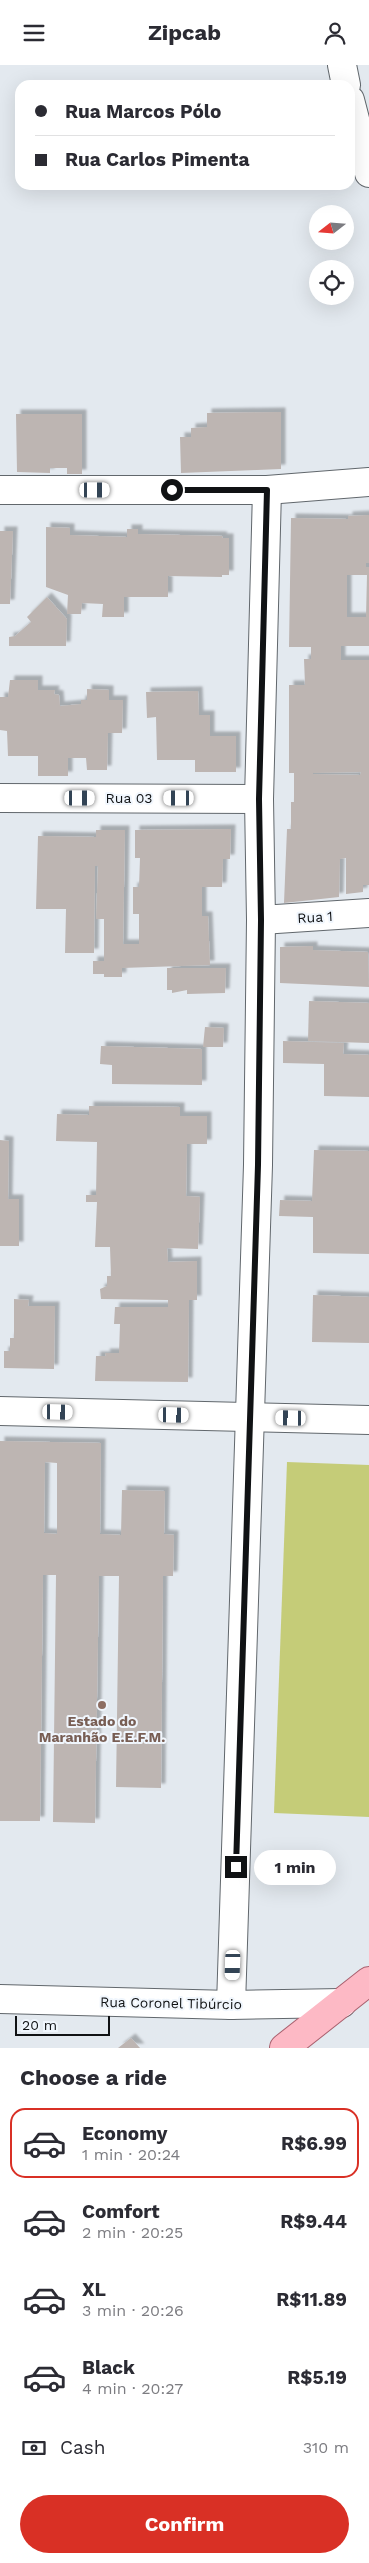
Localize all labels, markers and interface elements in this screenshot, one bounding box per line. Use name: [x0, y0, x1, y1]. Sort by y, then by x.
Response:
icon: menu: [20, 19, 48, 47]
icon: person: [321, 19, 349, 47]
text: Zipcab: [148, 20, 221, 45]
text: Rua Marcos Pólo: [65, 100, 221, 123]
text: Rua Carlos Pimenta: [65, 148, 250, 171]
north arrow: [309, 205, 354, 250]
map controls: [309, 205, 354, 305]
button: locate: [309, 260, 354, 305]
route start: [161, 479, 183, 501]
car: [80, 483, 110, 498]
street label: Rua 03: [106, 790, 152, 806]
car: [65, 791, 95, 806]
car: [164, 791, 194, 806]
street label: Rua 1: [297, 908, 333, 926]
car: [42, 1404, 73, 1420]
car: [158, 1407, 189, 1423]
car: [275, 1410, 306, 1426]
marker: Estado do Maranhão E.E.F.M.: [96, 1699, 108, 1711]
place label: Estado do Maranhão E.E.F.M.: [39, 1713, 165, 1745]
callout: 1 min: [254, 1849, 336, 1885]
route end: [225, 1856, 247, 1878]
text: 1 min: [274, 1858, 316, 1877]
car: [224, 1950, 241, 1980]
street label: Rua Coronel Tibúrcio: [100, 1994, 242, 2012]
scale bar: [15, 2013, 110, 2036]
text: 20 m: [22, 2017, 57, 2033]
text: Choose a ride: [20, 2065, 167, 2090]
icon: car: [22, 2121, 67, 2166]
text: Economy: [82, 2122, 167, 2145]
text: R$6.99: [281, 2132, 347, 2155]
text: 1 min · 20:24: [82, 2145, 180, 2164]
icon: car: [22, 2199, 67, 2244]
text: Comfort: [82, 2200, 160, 2223]
text: R$9.44: [280, 2210, 347, 2233]
text: 2 min · 20:25: [82, 2223, 183, 2242]
icon: car: [22, 2277, 67, 2322]
text: XL: [82, 2278, 106, 2301]
text: R$11.89: [276, 2288, 347, 2311]
text: 3 min · 20:26: [82, 2301, 184, 2320]
icon: car: [22, 2355, 67, 2400]
text: Black: [82, 2356, 135, 2379]
text: R$5.19: [287, 2366, 347, 2389]
text: 4 min · 20:27: [82, 2379, 183, 2398]
icon: cash: [20, 2434, 48, 2462]
text: Cash: [60, 2436, 106, 2459]
text: 310 m: [303, 2438, 349, 2457]
button: Confirm: [20, 2495, 349, 2553]

